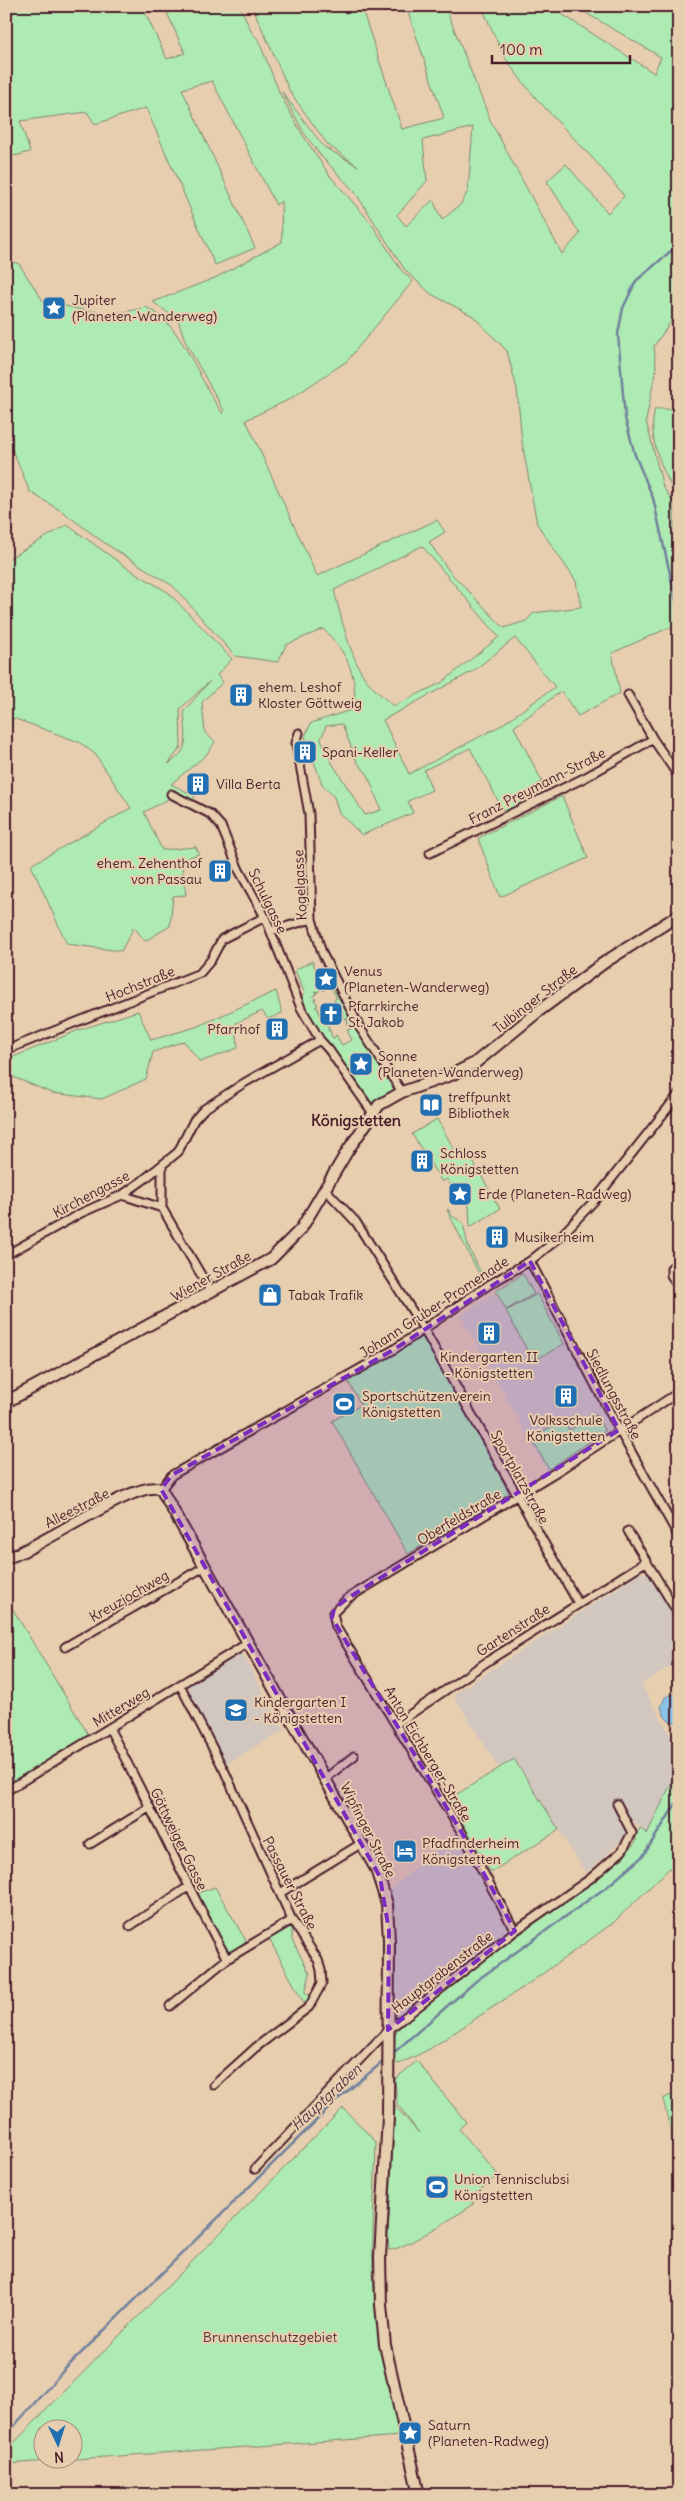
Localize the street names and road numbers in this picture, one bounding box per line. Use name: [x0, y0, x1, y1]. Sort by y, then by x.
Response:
street label: Franz Preymann-Straße: [466, 744, 608, 828]
street label: Kogelgasse: [289, 849, 311, 921]
street label: Schulgasse: [244, 865, 292, 937]
street label: Tulbinger Straße: [489, 961, 581, 1037]
street label: Hochstraße: [103, 962, 177, 1006]
street label: Kirchengasse: [50, 1166, 132, 1222]
street label: Wiener Straße: [168, 1247, 254, 1305]
street label: Johann Gruber-Promenade: [356, 1252, 512, 1362]
street label: Siedlungsstraße: [583, 1346, 645, 1442]
street label: Sportplatzstraße: [487, 1427, 553, 1527]
street label: Alleestraße: [42, 1484, 112, 1532]
street label: Oberfeldstraße: [414, 1485, 504, 1549]
street label: Kreuzjochweg: [86, 1566, 172, 1626]
street label: Gartenstraße: [473, 1600, 553, 1660]
street label: Mitterweg: [89, 1683, 153, 1731]
street label: Anton Eichberger-Straße: [380, 1683, 476, 1825]
street label: Wipfinger Straße: [336, 1779, 400, 1881]
street label: Göttweiger Gasse: [146, 1785, 212, 1893]
street label: Passauer Straße: [259, 1833, 321, 1933]
street label: Hauptgrabenstraße: [388, 1927, 496, 2017]

